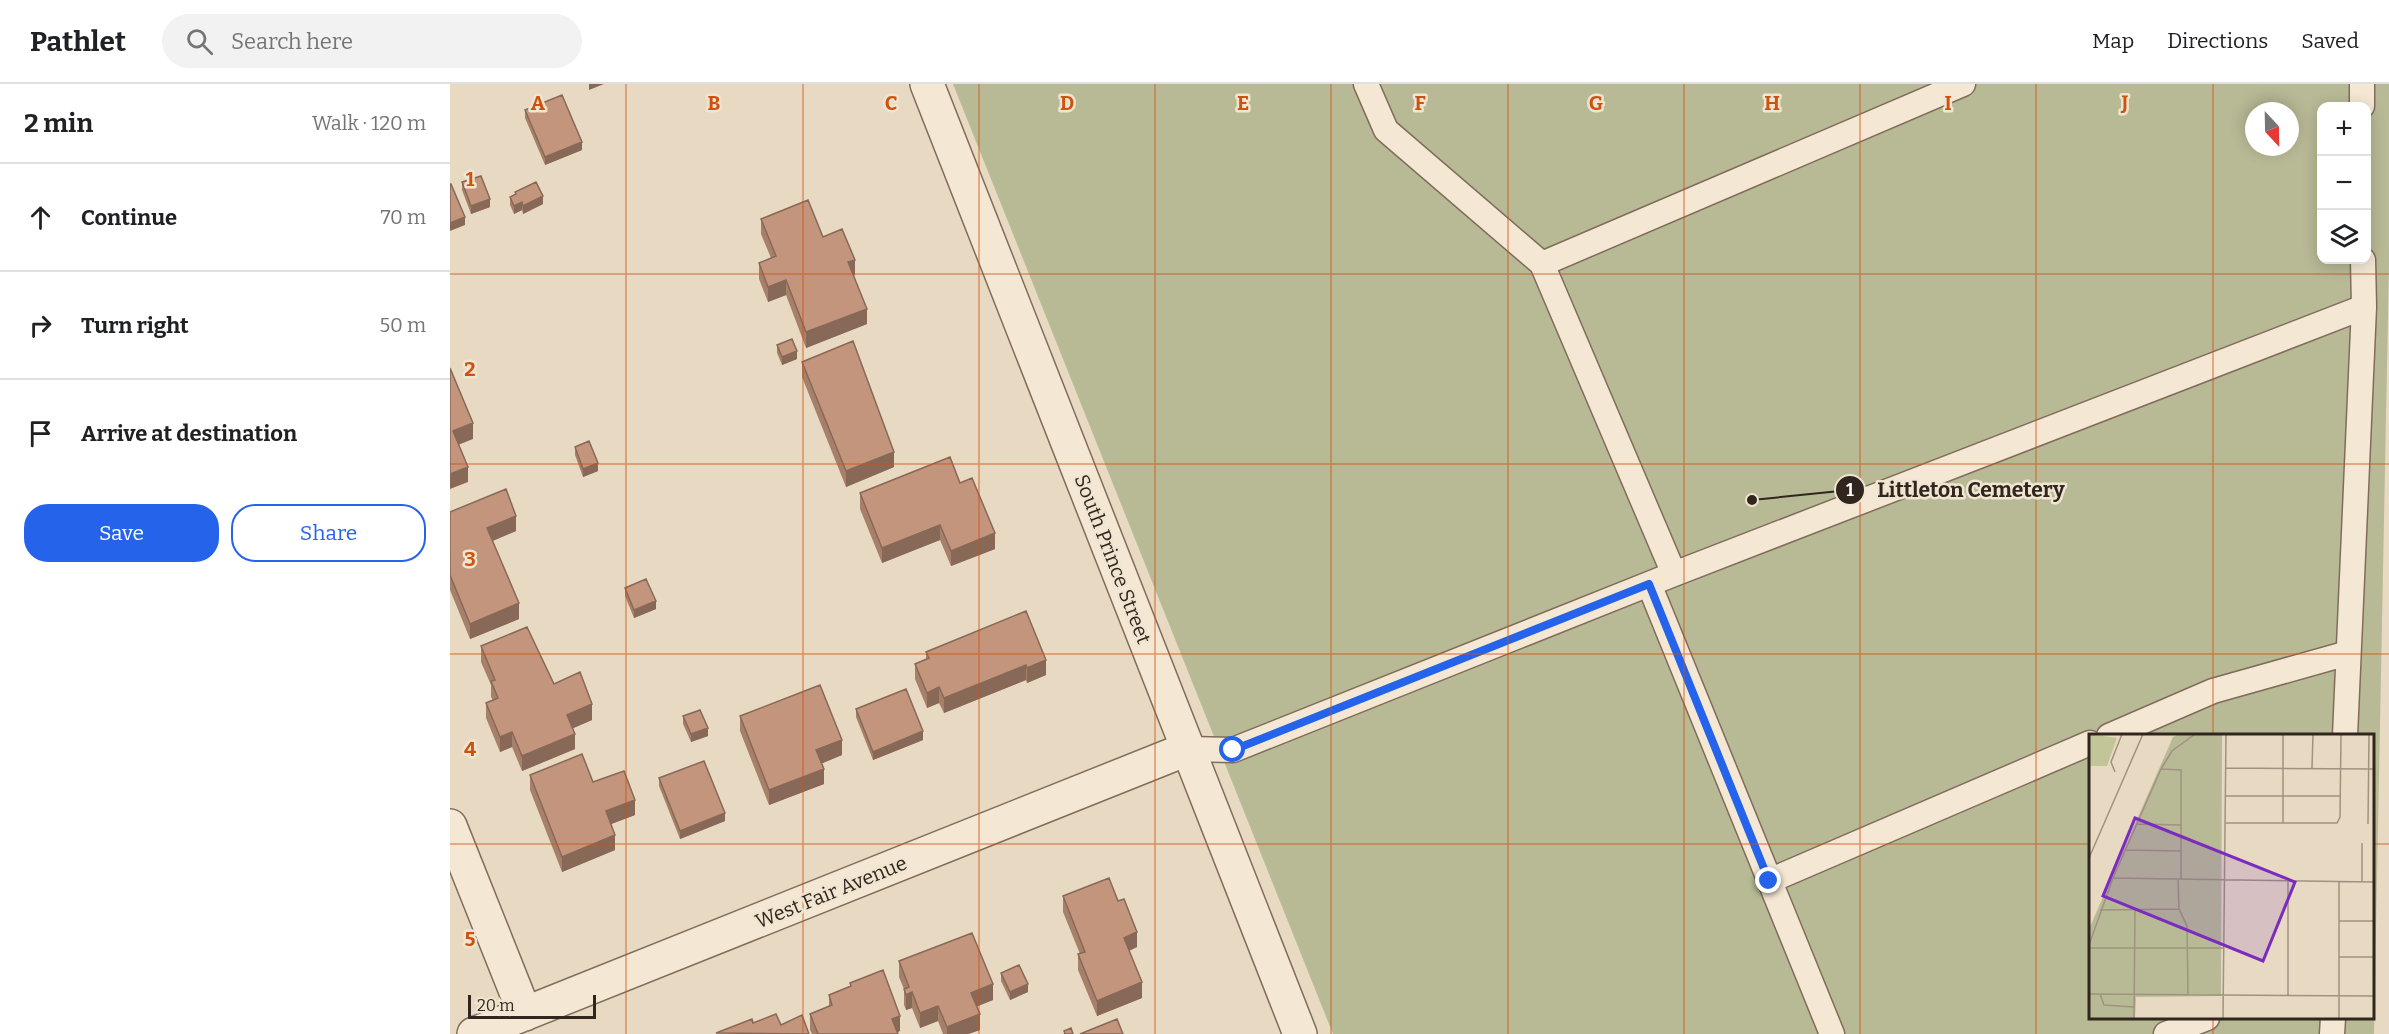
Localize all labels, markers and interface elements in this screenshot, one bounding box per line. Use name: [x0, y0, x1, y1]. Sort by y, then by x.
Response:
search box: [162, 14, 582, 68]
text: Pathlet: [30, 25, 126, 58]
icon: search: [183, 25, 216, 58]
text: Search here: [231, 28, 353, 55]
text: Map: [2092, 28, 2134, 54]
text: Directions: [2167, 28, 2268, 54]
text: Saved: [2301, 28, 2359, 54]
text: A: [531, 91, 546, 115]
text: B: [708, 91, 721, 115]
text: C: [885, 91, 897, 115]
text: D: [1060, 91, 1074, 115]
text: E: [1237, 91, 1249, 115]
text: F: [1414, 91, 1426, 115]
text: G: [1589, 91, 1603, 115]
text: H: [1764, 91, 1780, 115]
text: I: [1944, 91, 1952, 115]
text: J: [2121, 91, 2129, 115]
north arrow: [2245, 102, 2299, 156]
map controls: [2317, 102, 2371, 264]
button: +: [2317, 102, 2371, 156]
text: 2 min: [24, 108, 93, 139]
text: Walk · 120 m: [312, 111, 426, 135]
button: −: [2317, 156, 2371, 210]
text: 1: [466, 167, 475, 191]
icon: ahead: [24, 201, 57, 234]
text: Continue: [81, 204, 177, 231]
text: 70 m: [380, 205, 426, 229]
button: layers: [2317, 210, 2371, 264]
icon: right: [24, 309, 57, 342]
text: Turn right: [81, 312, 189, 339]
text: 50 m: [379, 313, 426, 337]
text: 2: [464, 357, 476, 381]
icon: arrive: [24, 417, 57, 450]
text: Arrive at destination: [81, 420, 297, 447]
callout: Littleton Cemetery: [1835, 470, 2077, 509]
street label: South Prince Street: [1070, 471, 1156, 647]
text: Littleton Cemetery: [1877, 477, 2065, 503]
text: 1: [1846, 479, 1854, 501]
button: Save: [24, 504, 219, 562]
button: Share: [231, 504, 426, 562]
text: 3: [464, 547, 476, 571]
inset map: [2089, 734, 2374, 1019]
route start: [1219, 736, 1245, 762]
text: 4: [464, 737, 476, 761]
street label: West Fair Avenue: [752, 851, 910, 933]
route end: [1755, 867, 1781, 893]
text: 5: [465, 927, 476, 951]
scale bar: [468, 992, 596, 1020]
text: 20 m: [477, 996, 514, 1015]

